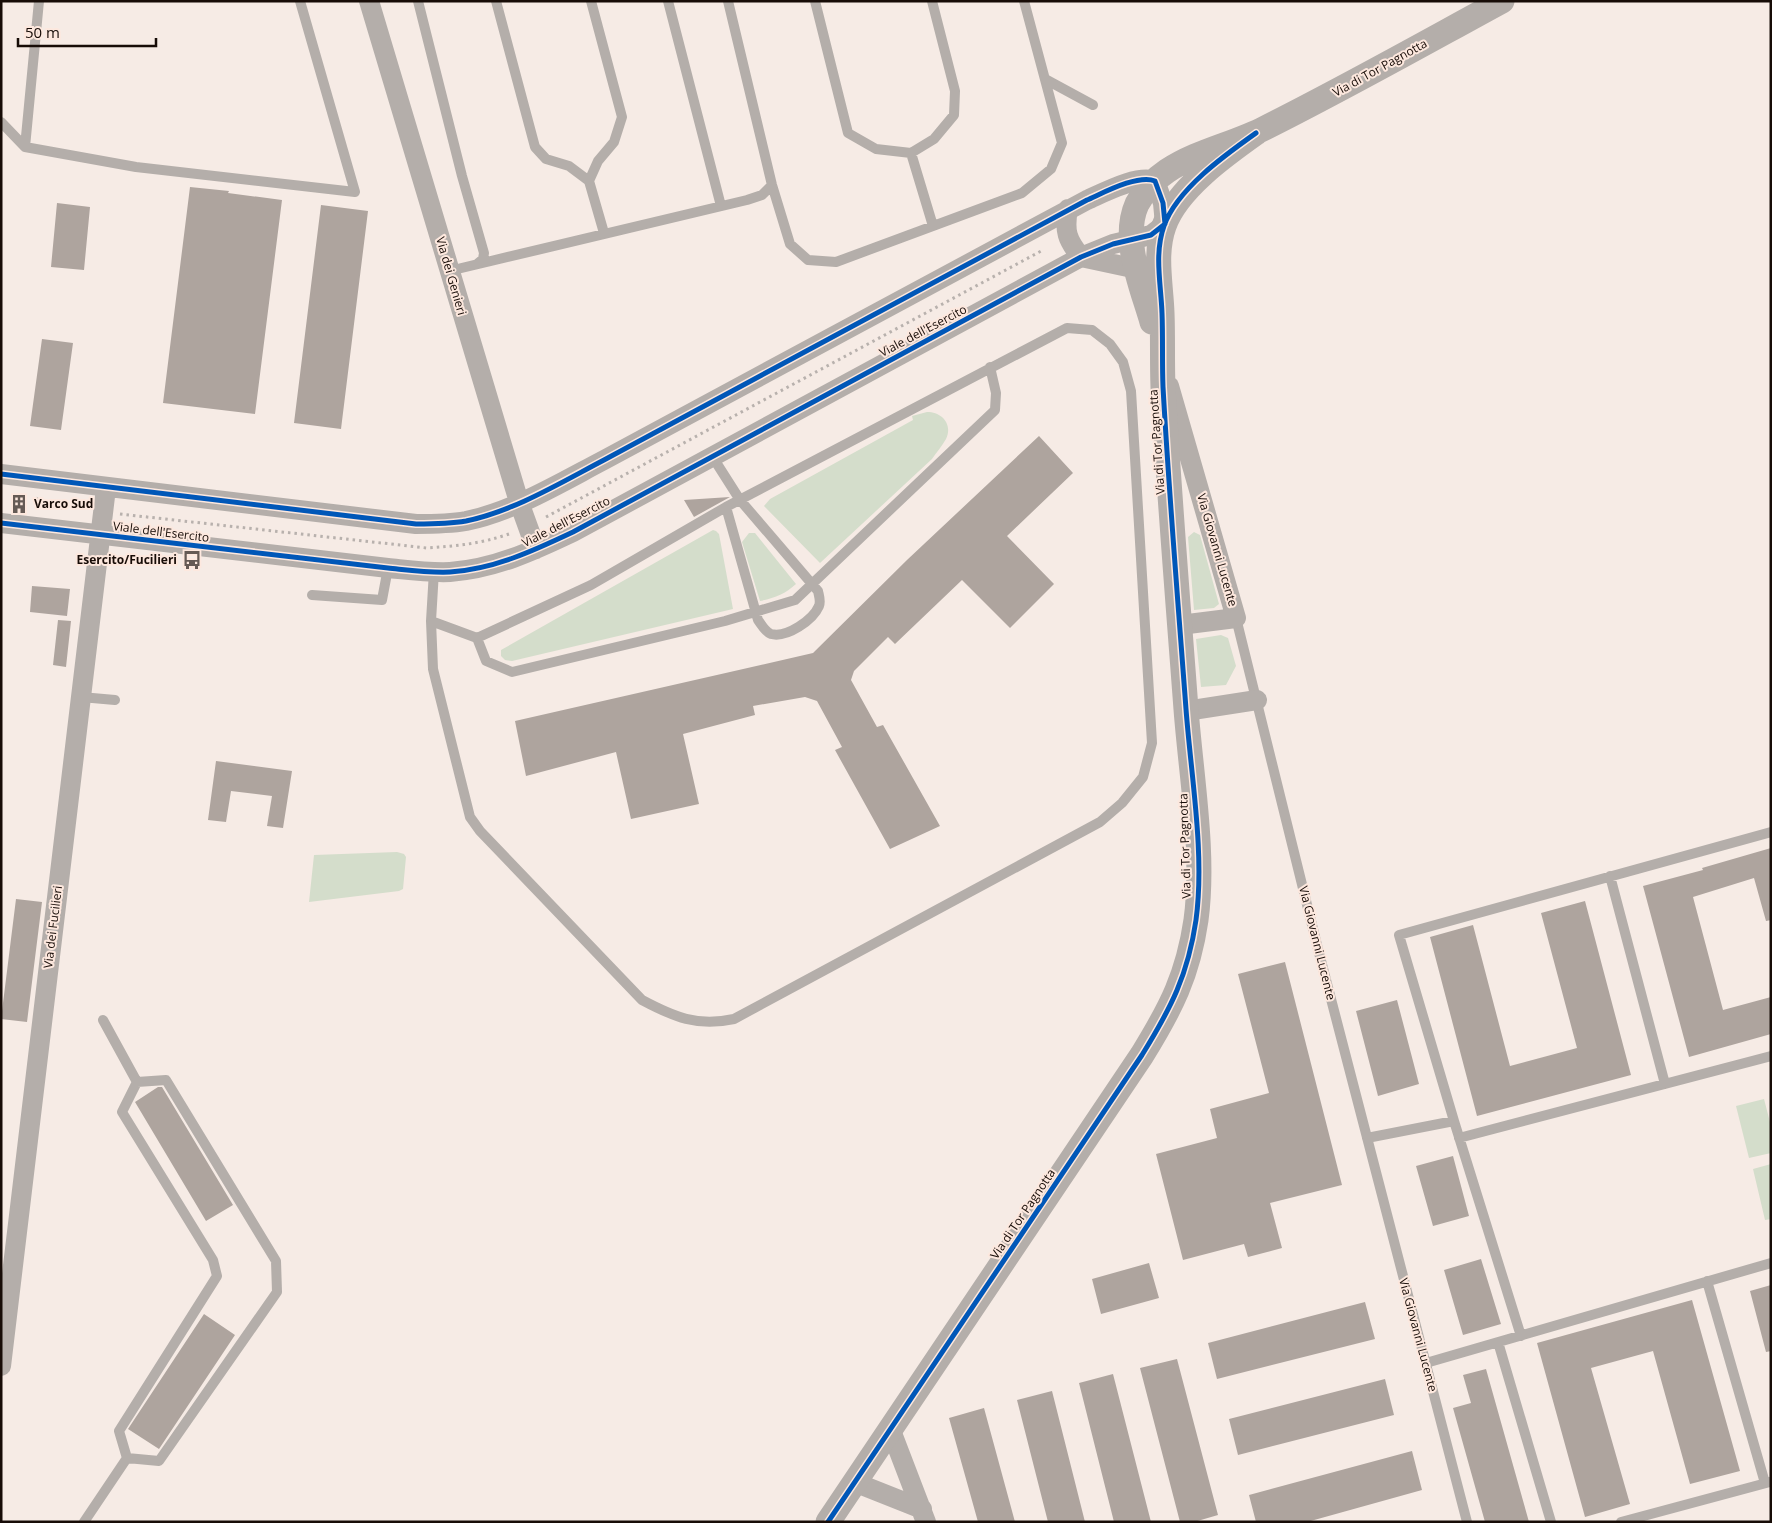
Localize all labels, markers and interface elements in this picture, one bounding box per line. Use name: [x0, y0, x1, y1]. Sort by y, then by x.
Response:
scale bar: [18, 15, 155, 47]
text: 50 m: [25, 22, 60, 42]
street label: Via di Tor Pagnotta: [1329, 35, 1430, 101]
street label: Via dei Genieri: [432, 235, 471, 317]
street label: Viale dell'Esercito: [876, 300, 969, 361]
street label: Via di Tor Pagnotta: [1144, 389, 1169, 495]
street label: Via Giovanni Lucente: [1193, 491, 1242, 609]
street label: Viale dell'Esercito: [519, 492, 613, 551]
building icon: Varco Sud: [8, 493, 30, 515]
place label: Varco Sud: [34, 495, 93, 512]
street label: Viale dell'Esercito: [112, 517, 210, 546]
bus stop icon: Esercito/Fucilieri: [181, 549, 203, 571]
place label: Esercito/Fucilieri: [77, 551, 177, 568]
street label: Via di Tor Pagnotta: [1174, 793, 1195, 899]
street label: Via Giovanni Lucente: [1295, 884, 1340, 1002]
street label: Via dei Fucilieri: [39, 885, 66, 969]
street label: Via di Tor Pagnotta: [986, 1165, 1059, 1262]
street label: Via Giovanni Lucente: [1395, 1276, 1442, 1394]

